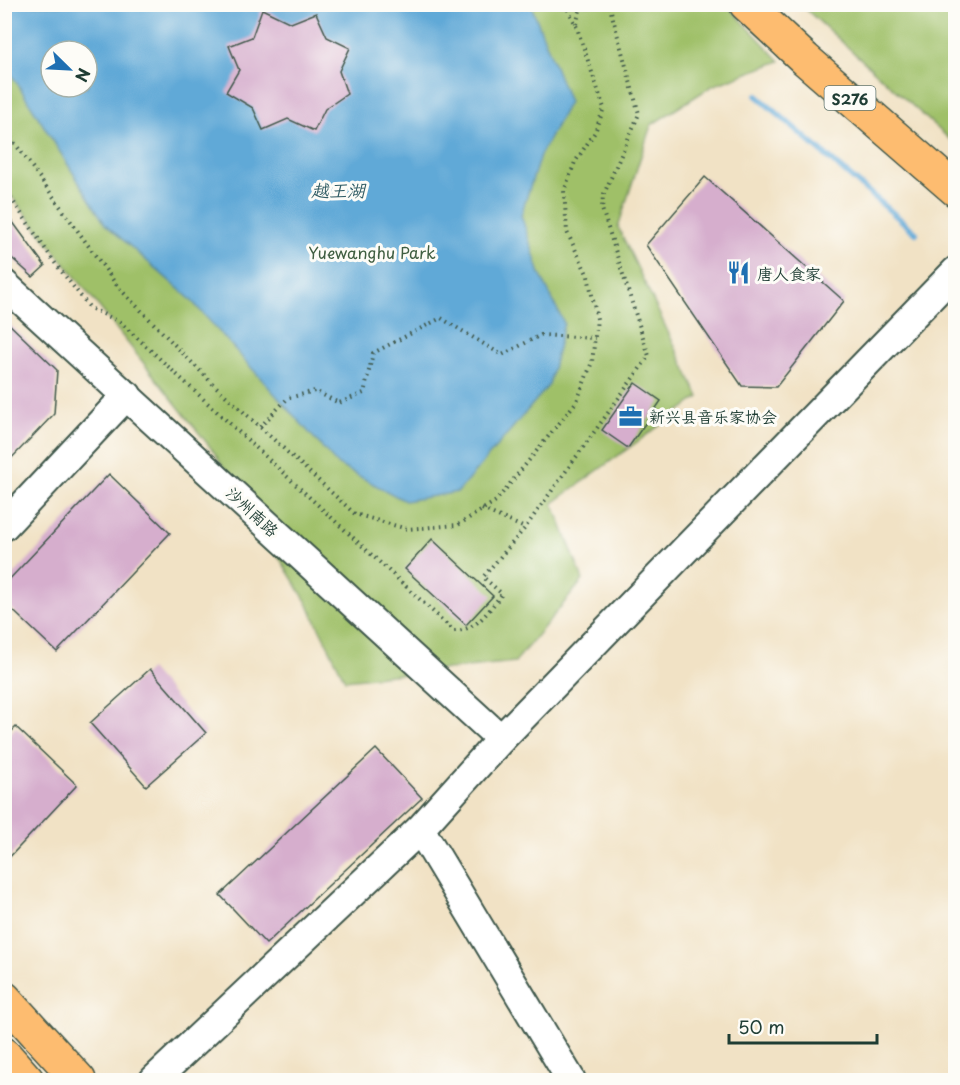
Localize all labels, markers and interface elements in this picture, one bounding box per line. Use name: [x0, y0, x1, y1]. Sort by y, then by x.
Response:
north arrow: [39, 39, 99, 99]
text: N: [70, 65, 97, 86]
road number: S276: [824, 86, 876, 110]
water label: 越王湖: [311, 176, 367, 203]
park label: Yuewanghu Park: [308, 240, 436, 264]
restaurant icon: 唐人食家: [726, 260, 752, 286]
place label: 唐人食家: [757, 261, 821, 285]
office icon: 新兴县音乐家协会: [618, 403, 644, 429]
place label: 新兴县音乐家协会: [649, 404, 777, 428]
street label: 沙州南路: [221, 480, 285, 542]
scale bar: [729, 1007, 878, 1045]
text: 50 m: [738, 1013, 785, 1040]

